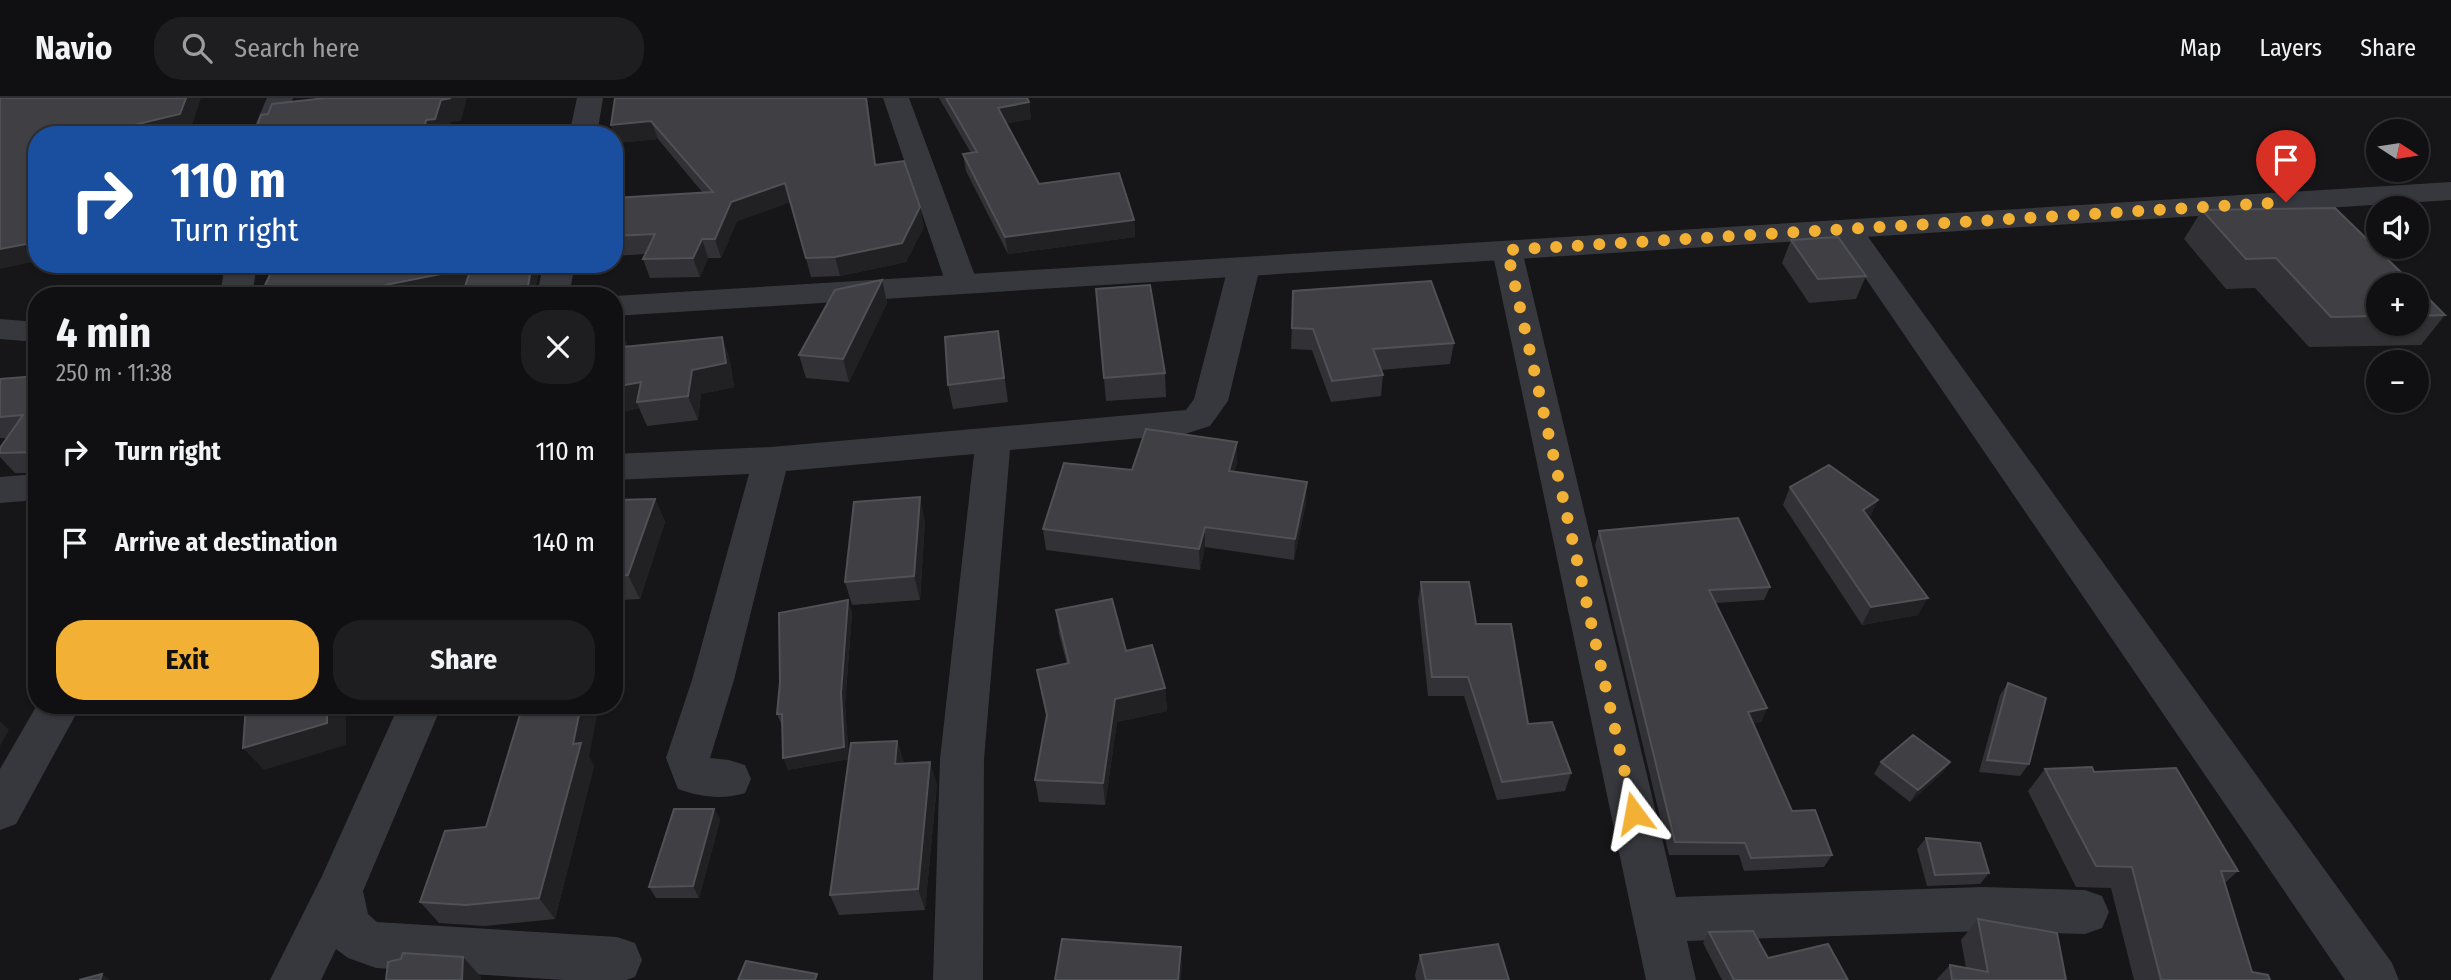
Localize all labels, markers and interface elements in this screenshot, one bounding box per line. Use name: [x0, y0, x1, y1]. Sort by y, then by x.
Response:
search box: [154, 17, 644, 80]
text: Navio: [35, 28, 112, 68]
icon: search: [178, 29, 216, 67]
text: Search here: [234, 33, 360, 64]
text: Map: [2180, 34, 2222, 62]
text: Layers: [2260, 34, 2322, 62]
text: Share: [2360, 34, 2416, 62]
north arrow: [2366, 119, 2429, 182]
map controls: [2366, 119, 2429, 413]
pin: [2256, 130, 2316, 202]
icon: arrive: [2267, 141, 2305, 179]
text: 110 m: [171, 151, 286, 210]
icon: right: [56, 154, 147, 245]
button: sound: [2366, 196, 2429, 259]
text: Turn right: [171, 211, 298, 249]
button: +: [2366, 273, 2429, 336]
text: 4 min: [56, 308, 151, 358]
button: close: [521, 310, 595, 384]
button: −: [2366, 350, 2429, 413]
text: 250 m · 11:38: [56, 359, 172, 387]
icon: right: [56, 433, 94, 471]
text: Turn right: [115, 436, 221, 467]
text: 110 m: [535, 436, 595, 467]
icon: arrive: [56, 524, 94, 562]
text: Arrive at destination: [115, 527, 338, 558]
text: 140 m: [533, 527, 595, 558]
button: Exit: [56, 620, 319, 700]
button: Share: [333, 620, 595, 700]
position arrow: [1597, 776, 1671, 850]

